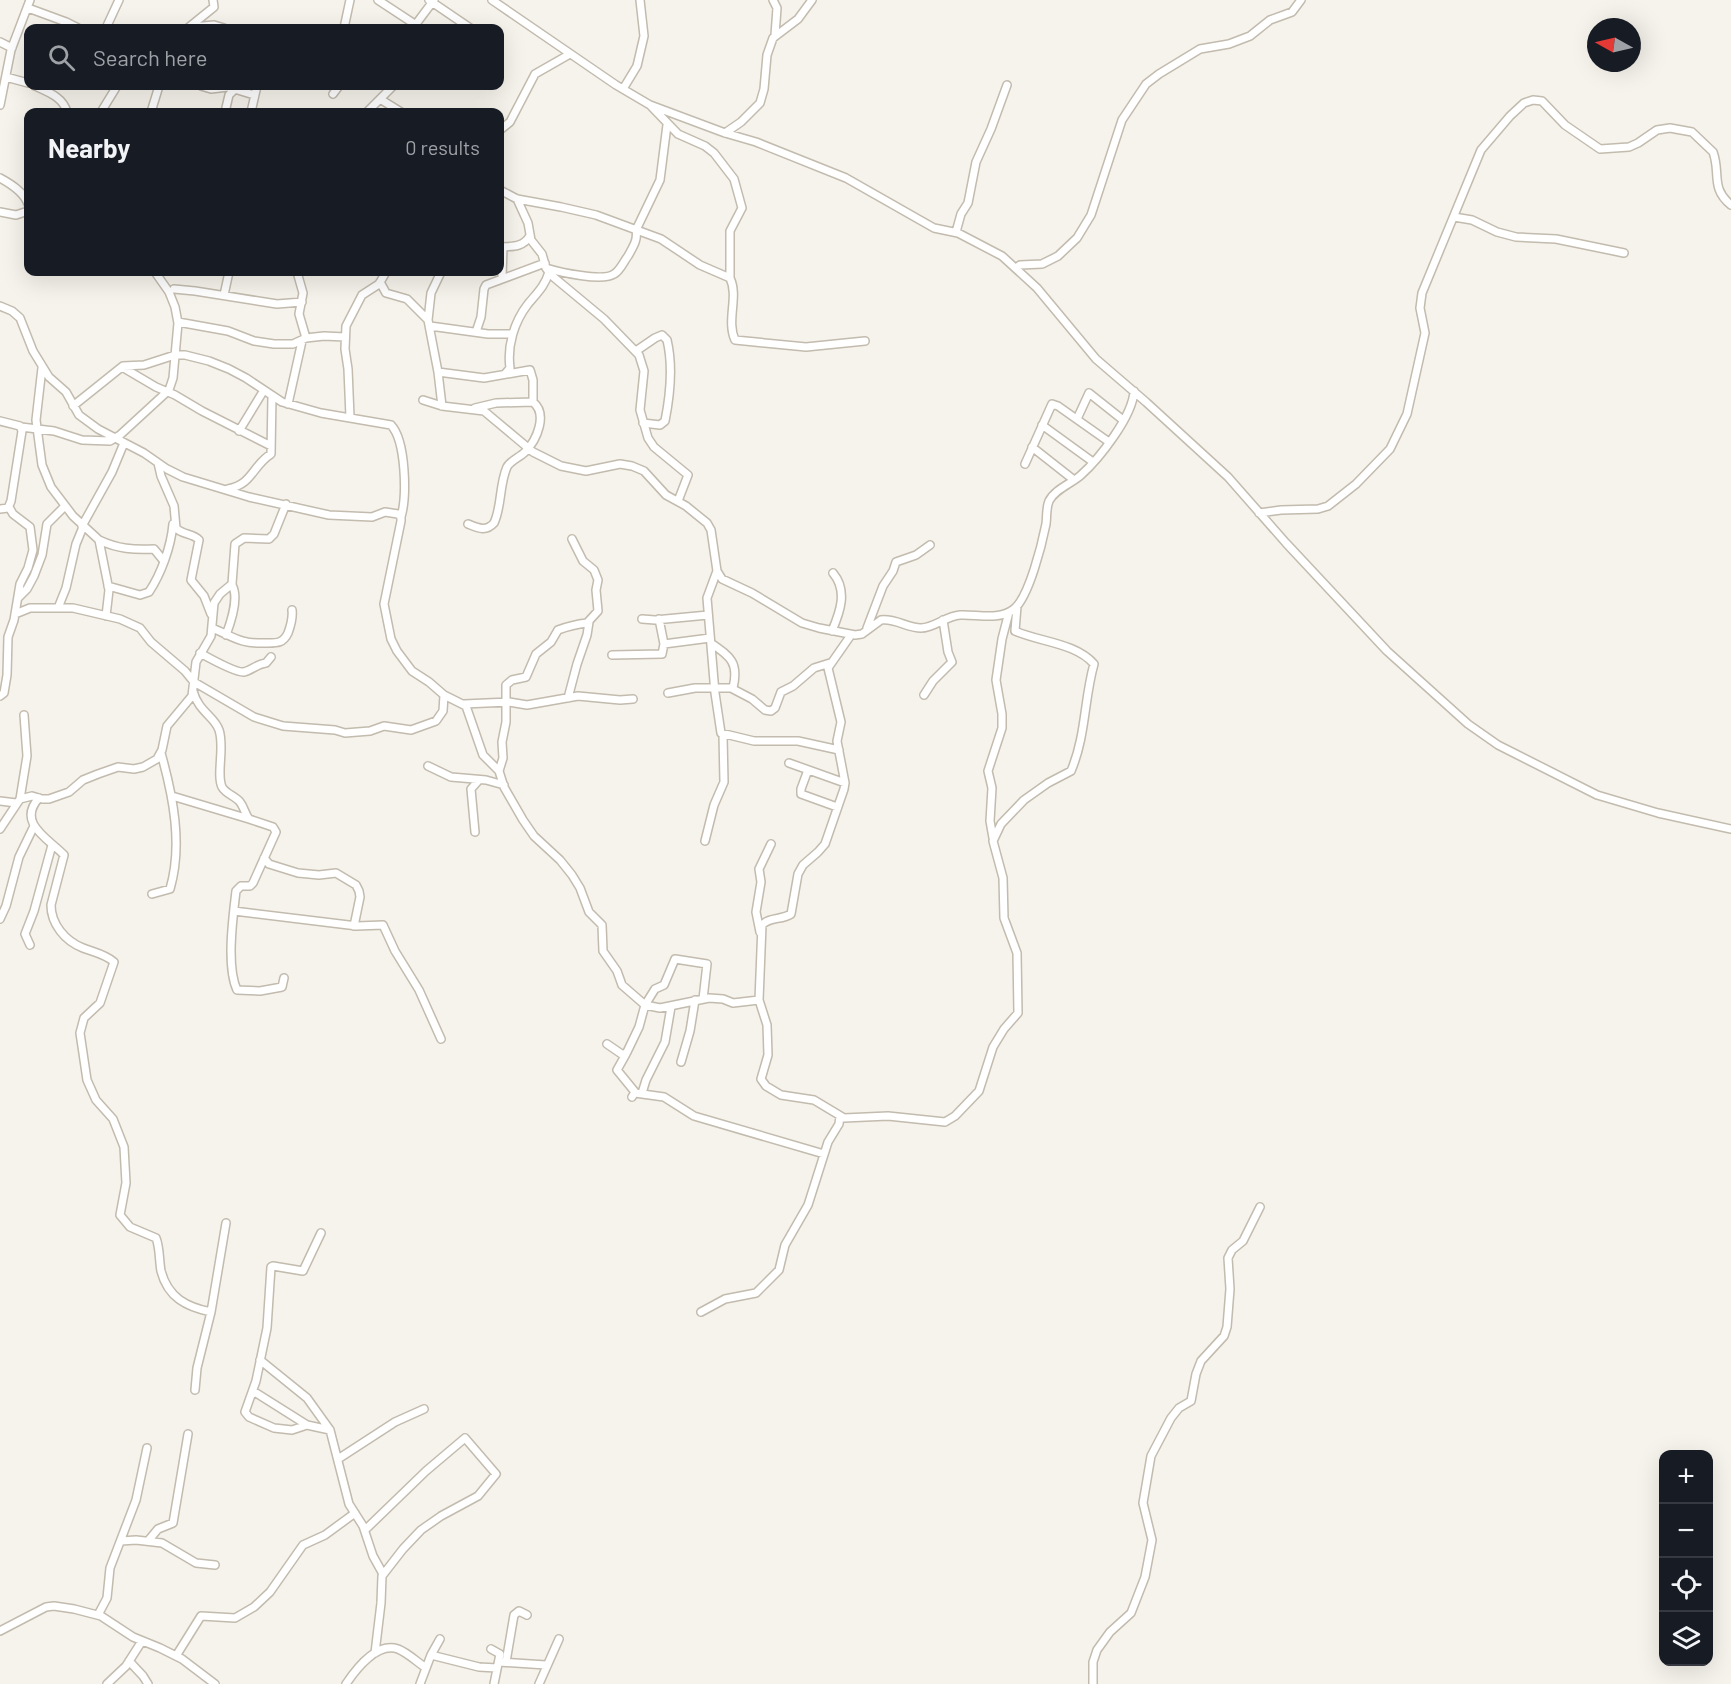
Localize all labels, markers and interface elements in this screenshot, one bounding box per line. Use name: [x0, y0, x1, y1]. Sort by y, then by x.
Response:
north arrow: [1587, 18, 1641, 72]
search box: [24, 24, 504, 90]
icon: search: [45, 41, 78, 74]
text: Search here: [93, 44, 207, 70]
text: Nearby: [48, 132, 130, 163]
text: 0 results: [405, 135, 480, 159]
map controls: [1659, 1450, 1713, 1666]
button: +: [1659, 1450, 1713, 1504]
button: −: [1659, 1504, 1713, 1558]
button: locate: [1659, 1558, 1713, 1612]
button: layers: [1659, 1612, 1713, 1666]

